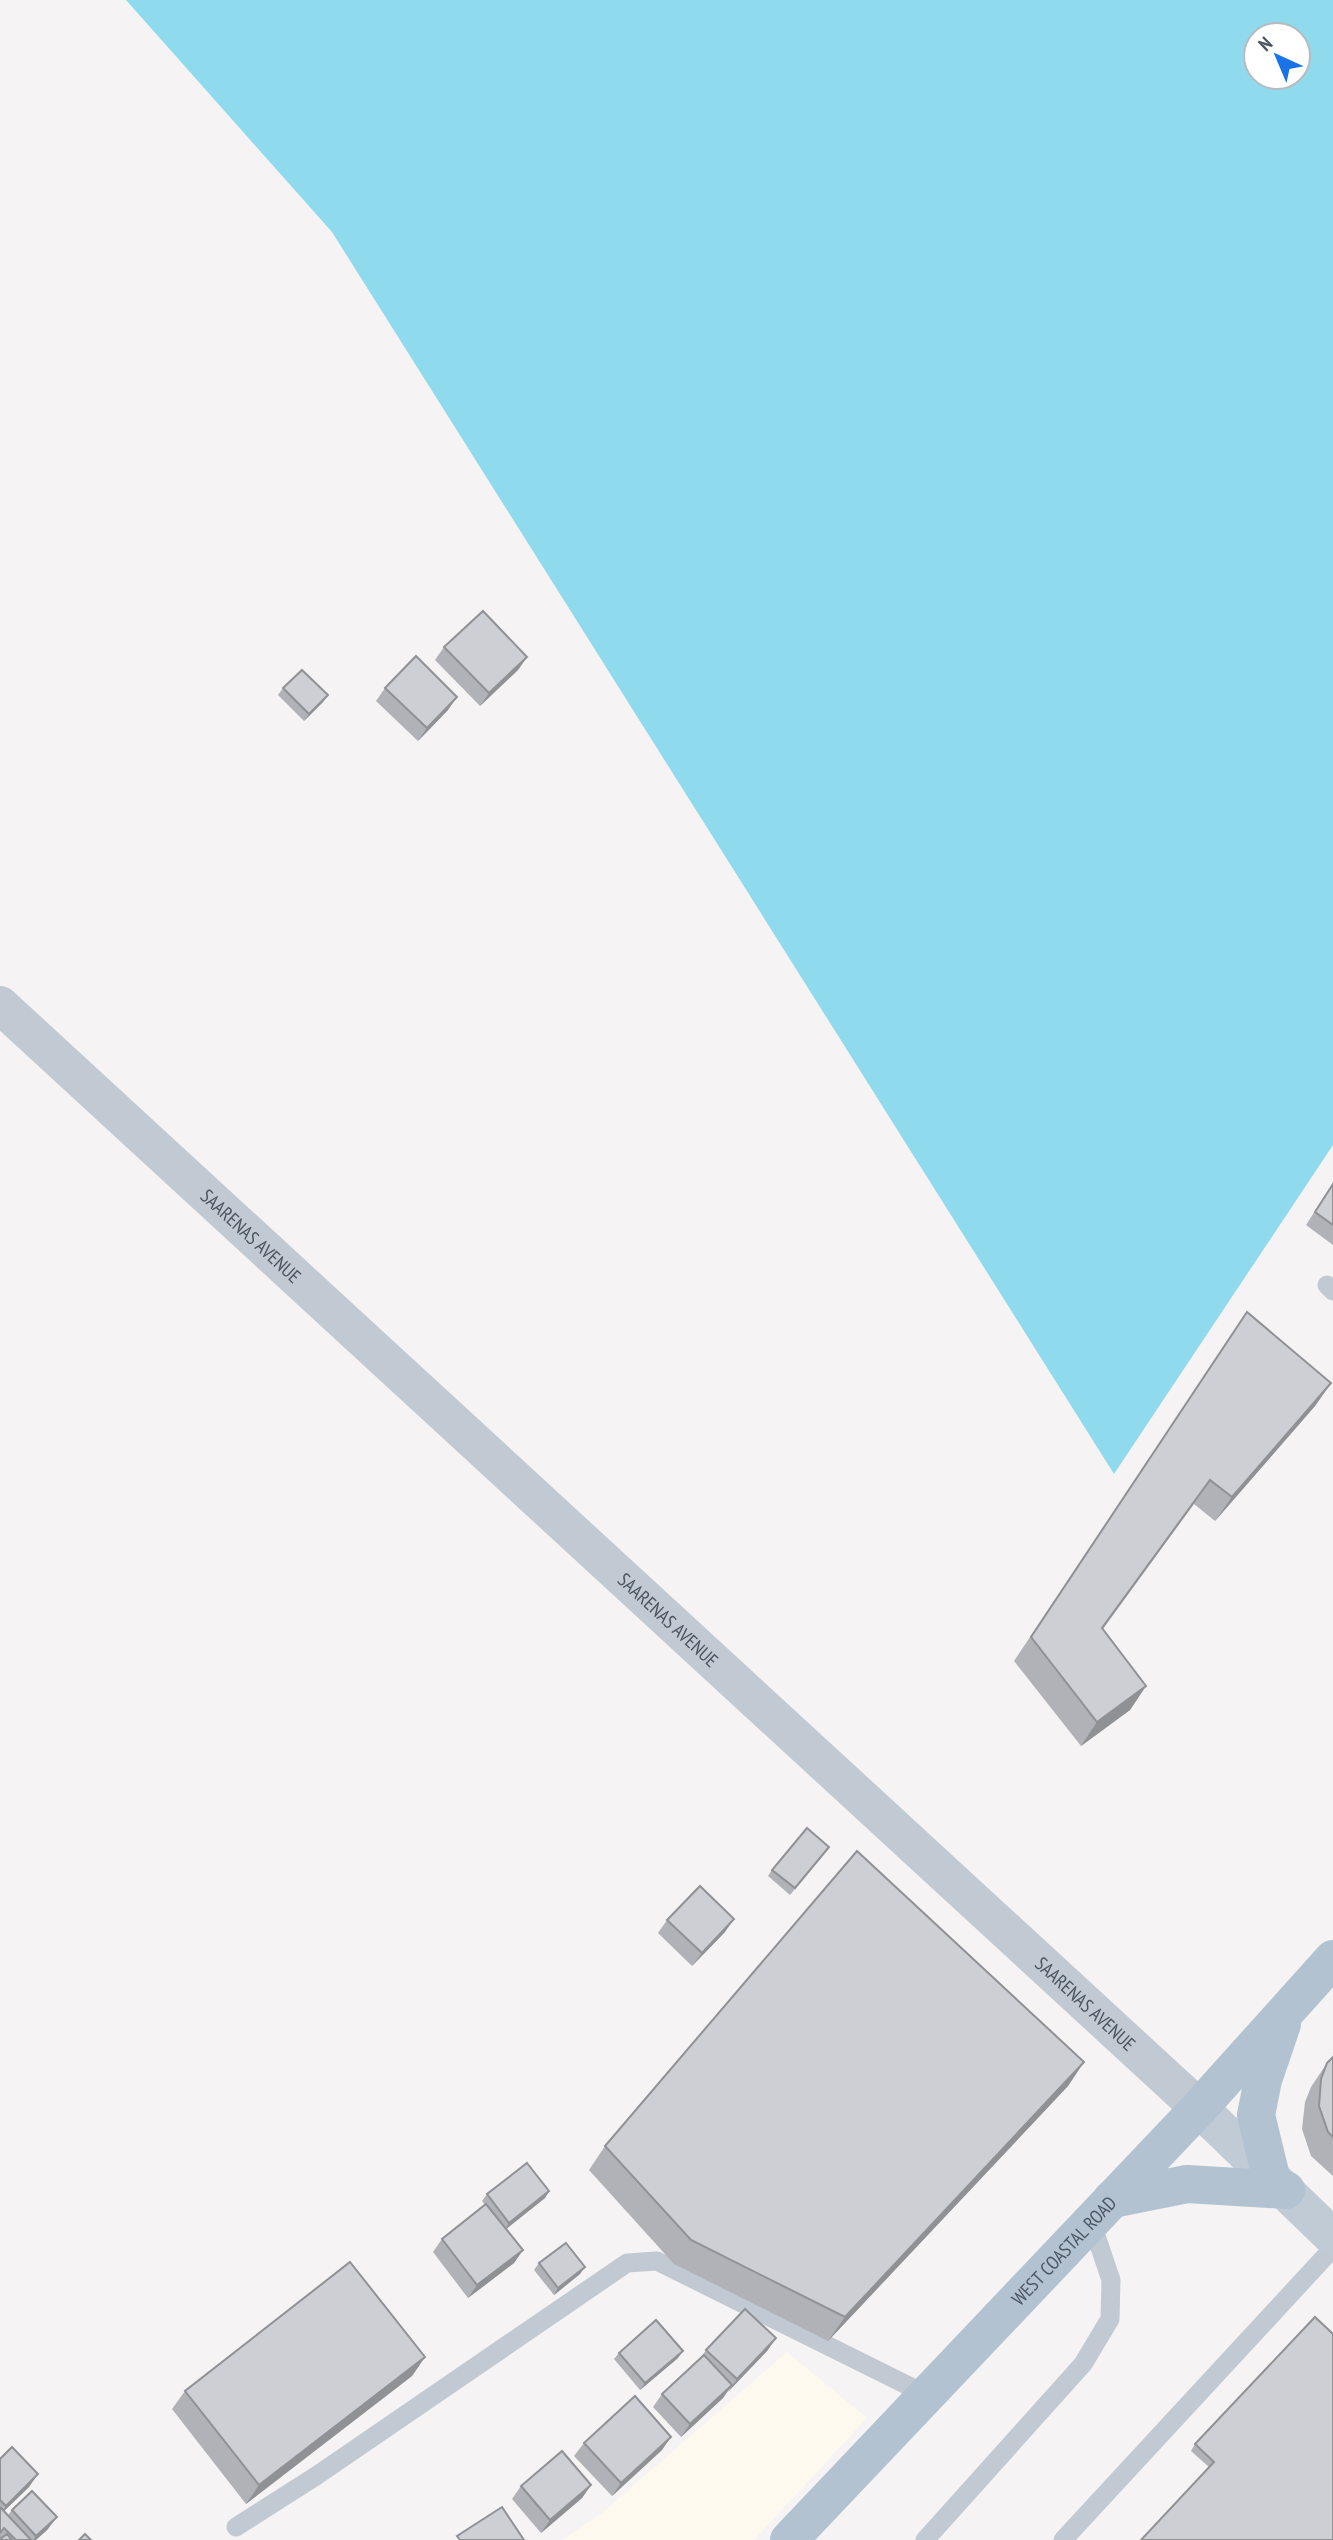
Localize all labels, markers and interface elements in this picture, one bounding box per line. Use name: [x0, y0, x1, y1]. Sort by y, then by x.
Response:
north arrow: [1242, 21, 1312, 91]
text: N: [1253, 32, 1277, 56]
street label: SAARENAS AVENUE: [196, 1184, 306, 1288]
street label: SAARENAS AVENUE: [613, 1568, 723, 1672]
street label: SAARENAS AVENUE: [1030, 1952, 1141, 2056]
street label: WEST COASTAL ROAD: [1006, 2191, 1121, 2310]

